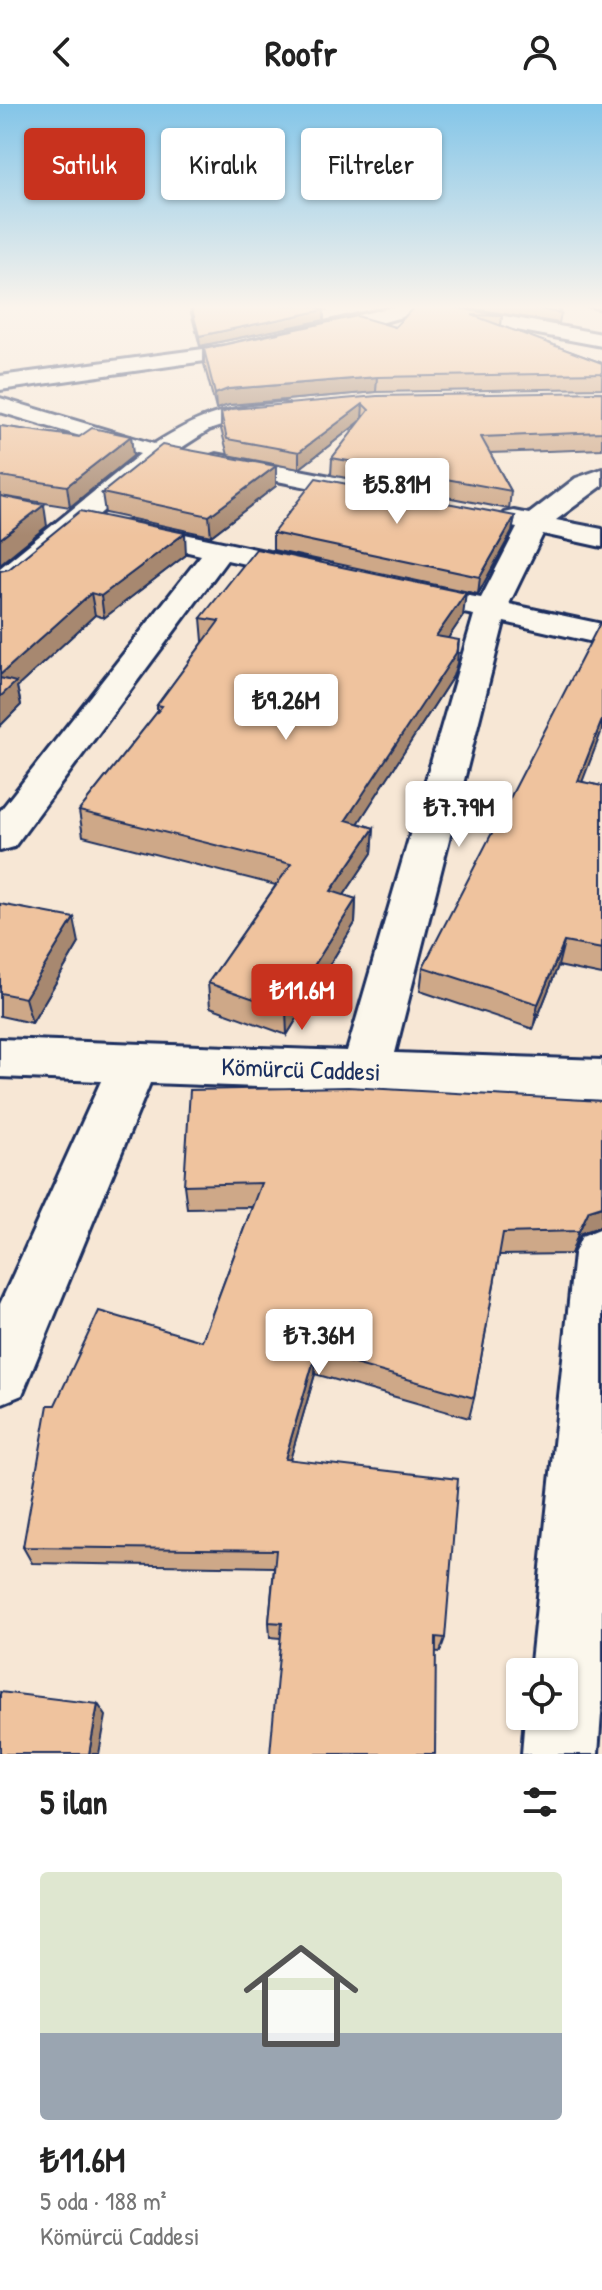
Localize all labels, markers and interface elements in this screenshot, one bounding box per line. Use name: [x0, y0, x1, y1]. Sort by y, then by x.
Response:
text: Roofr: [265, 28, 337, 77]
icon: back: [40, 30, 84, 74]
icon: person: [518, 30, 562, 74]
chip: Satılık: [24, 128, 145, 200]
chip: Kiralık: [161, 128, 285, 200]
chip: Filtreler: [301, 128, 442, 200]
pin: ₺5.81M: [332, 458, 462, 526]
text: ₺5.81M: [363, 466, 431, 501]
pin: ₺9.26M: [221, 674, 351, 742]
text: ₺9.26M: [252, 682, 320, 717]
pin: ₺7.79M: [394, 781, 524, 849]
text: ₺7.79M: [423, 789, 495, 824]
pin: ₺11.6M: [237, 964, 367, 1032]
text: ₺11.6M: [269, 972, 335, 1007]
street label: Kömürcü Caddesi: [221, 1048, 381, 1089]
pin: ₺7.36M: [254, 1309, 384, 1377]
text: ₺7.36M: [284, 1317, 354, 1352]
map controls: [506, 1658, 578, 1730]
button: locate: [506, 1658, 578, 1730]
text: 5 ilan: [40, 1779, 108, 1825]
icon: filters: [518, 1780, 562, 1824]
icon: home: [229, 1924, 373, 2068]
text: ₺11.6M: [40, 2137, 125, 2183]
text: 5 oda · 188 m²: [40, 2183, 167, 2218]
text: Kömürcü Caddesi: [40, 2218, 200, 2253]

